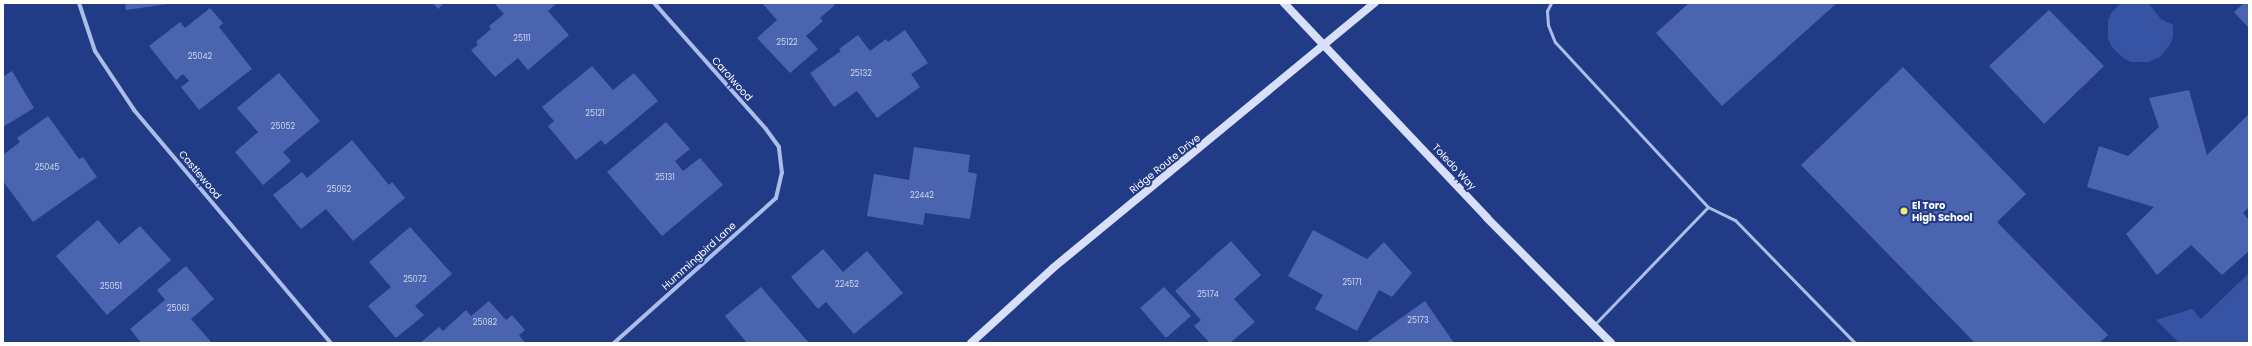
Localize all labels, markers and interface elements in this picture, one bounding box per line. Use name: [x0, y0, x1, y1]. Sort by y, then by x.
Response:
house number: 25111: [513, 34, 531, 44]
house number: 25122: [776, 38, 798, 48]
house number: 25042: [188, 52, 212, 62]
street label: Carolwood: [709, 55, 755, 103]
house number: 25132: [850, 69, 872, 79]
house number: 25121: [585, 109, 605, 119]
house number: 25052: [271, 122, 295, 132]
street label: Ridge Route Drive: [1127, 132, 1203, 196]
street label: Toledo Way: [1430, 142, 1478, 192]
street label: Castlewood: [176, 148, 224, 202]
house number: 25045: [35, 163, 59, 173]
house number: 25131: [655, 173, 675, 183]
house number: 25062: [327, 185, 351, 195]
house number: 22442: [910, 191, 934, 201]
place label: El Toro High School: [1912, 199, 1973, 222]
marker: El Toro High School: [1899, 206, 1909, 216]
street label: Hummingbird Lane: [659, 220, 739, 292]
house number: 25072: [403, 275, 427, 285]
house number: 25171: [1342, 278, 1362, 288]
house number: 22452: [835, 280, 859, 290]
house number: 25051: [100, 282, 122, 292]
house number: 25174: [1197, 290, 1219, 300]
house number: 25061: [167, 304, 189, 314]
house number: 25173: [1407, 316, 1429, 326]
house number: 25082: [473, 318, 497, 328]

